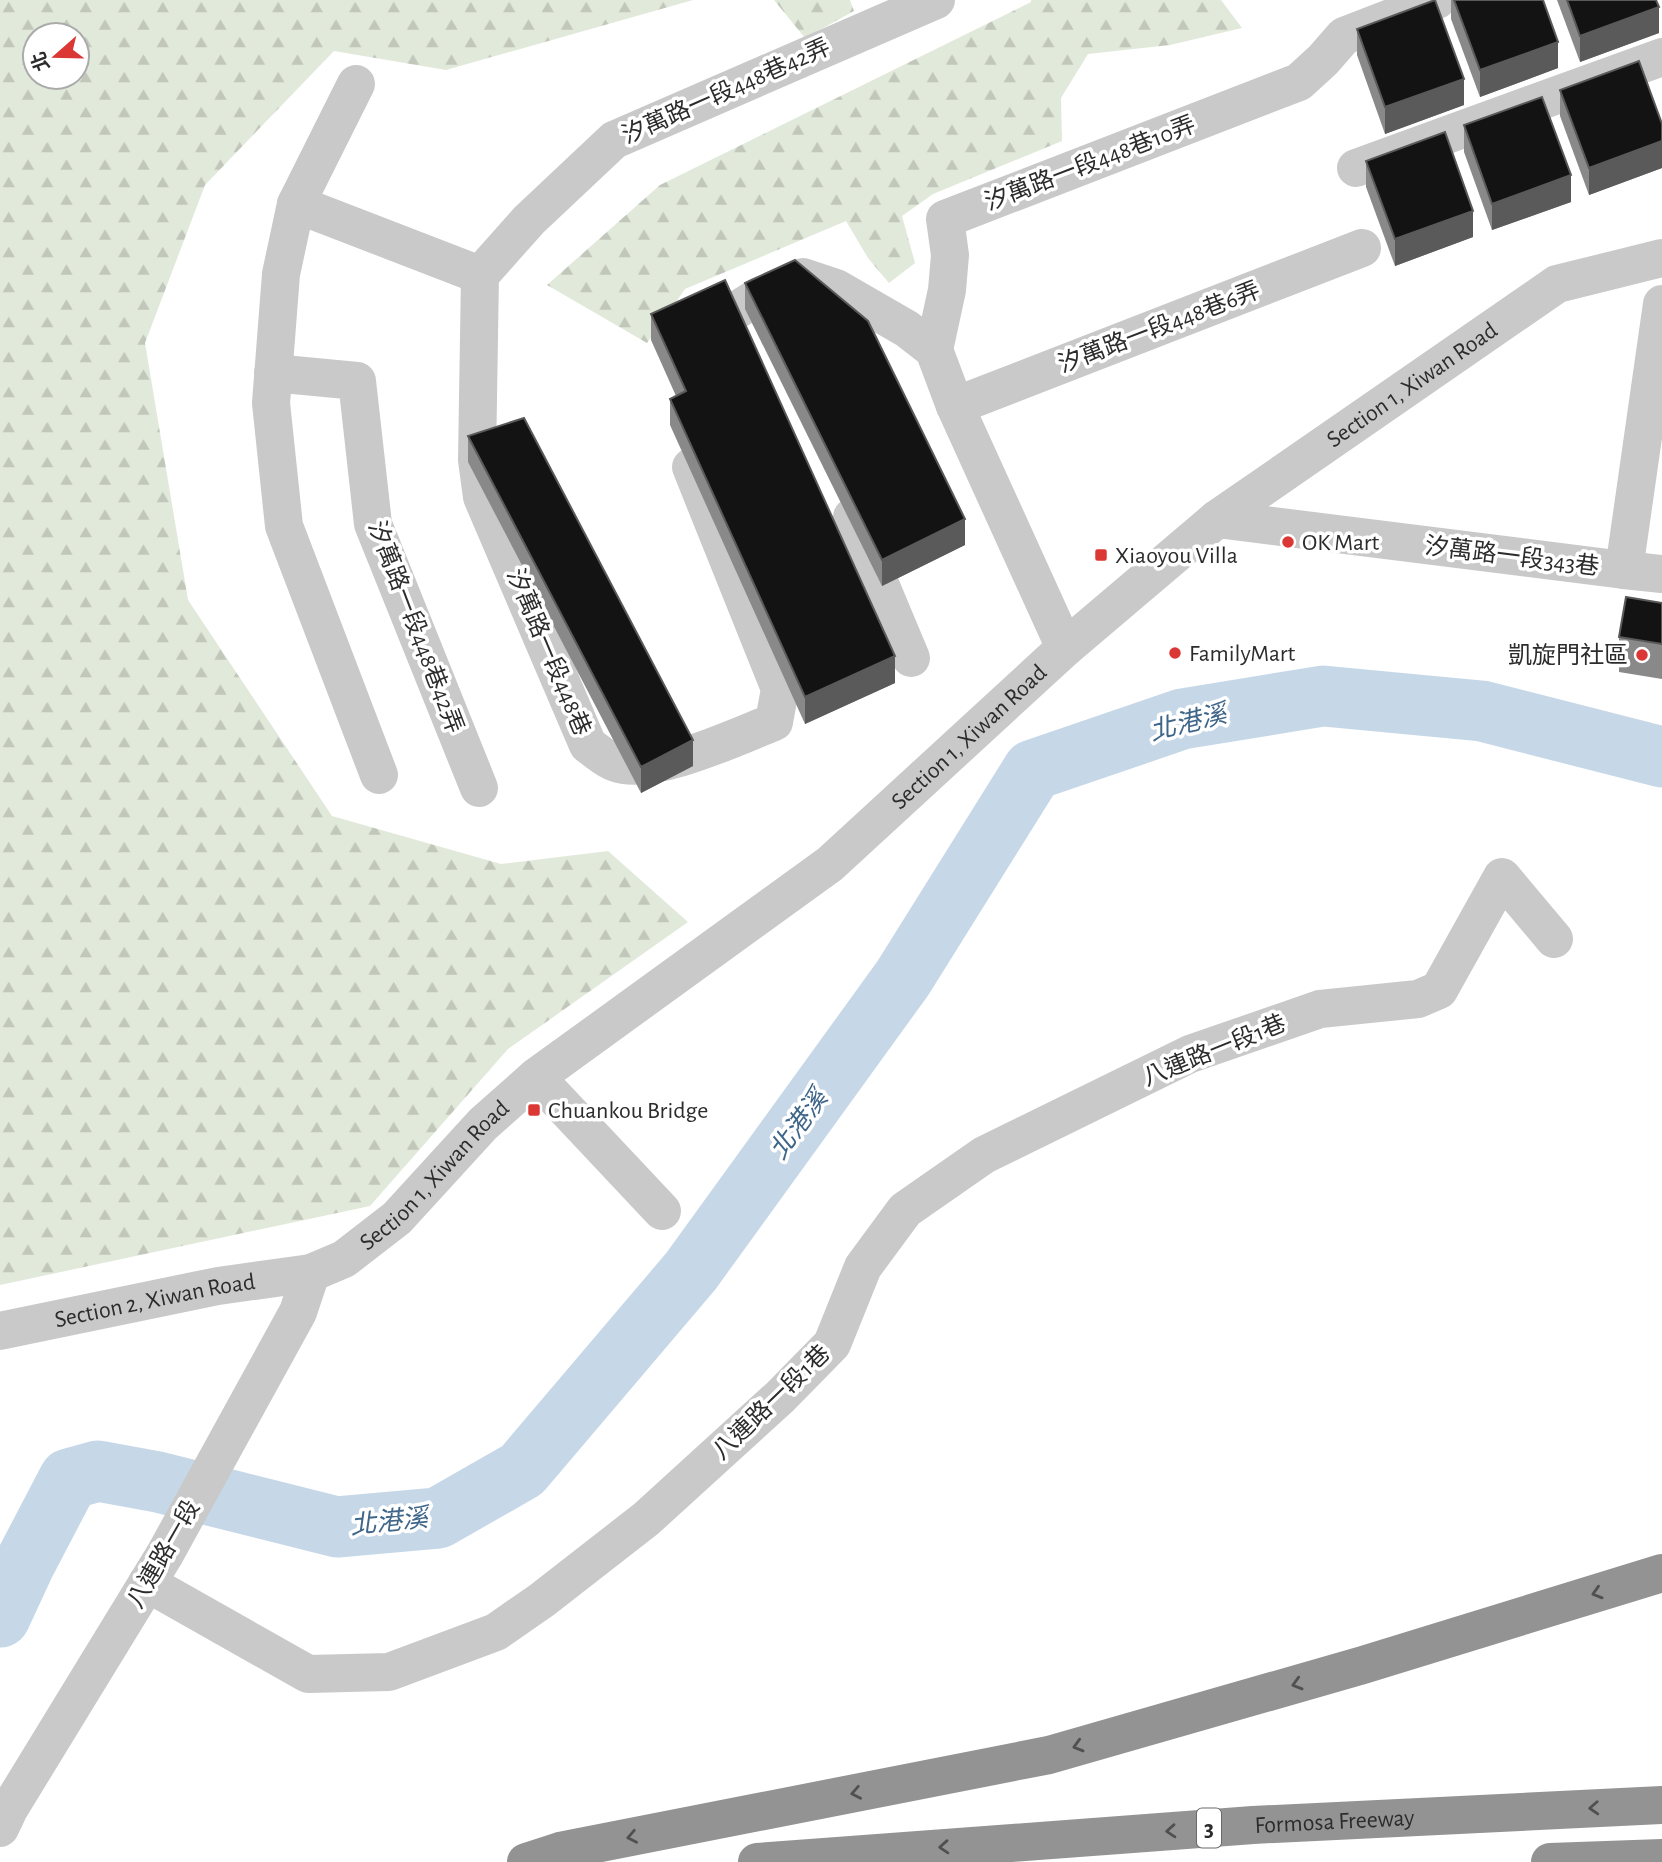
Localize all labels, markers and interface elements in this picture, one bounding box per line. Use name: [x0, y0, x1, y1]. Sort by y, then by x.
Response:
north arrow: [21, 21, 91, 91]
street label: 汐萬路一段448巷42弄: [618, 33, 834, 149]
text: 北: [28, 49, 54, 74]
street label: 汐萬路一段448巷10弄: [981, 111, 1199, 215]
street label: 汐萬路一段448巷6弄: [1055, 277, 1263, 377]
street label: Section 1, Xiwan Road: [1323, 318, 1502, 452]
street label: 汐萬路一段448巷42弄: [364, 517, 468, 737]
place label: OK Mart: [1302, 531, 1380, 555]
street label: 汐萬路一段343巷: [1423, 532, 1601, 580]
marker: OK Mart: [1280, 534, 1296, 550]
place label: Xiaoyou Villa: [1115, 544, 1238, 568]
marker: Xiaoyou Villa: [1093, 547, 1109, 563]
street label: 汐萬路一段448巷: [502, 565, 596, 739]
place label: FamilyMart: [1189, 642, 1296, 666]
place label: 凱旋門社區: [1508, 642, 1628, 668]
marker: FamilyMart: [1167, 645, 1183, 661]
marker: 凱旋門社區: [1634, 647, 1650, 663]
street label: Section 1, Xiwan Road: [887, 660, 1052, 814]
water label: 北港溪: [1147, 699, 1233, 745]
street label: 八連路一段1巷: [1139, 1009, 1289, 1091]
water label: 北港溪: [765, 1082, 835, 1164]
street label: Section 1, Xiwan Road: [356, 1096, 514, 1255]
place label: Chuankou Bridge: [548, 1099, 708, 1123]
marker: Chuankou Bridge: [526, 1102, 542, 1118]
street label: Section 2, Xiwan Road: [53, 1270, 257, 1332]
street label: 八連路一段1巷: [707, 1340, 835, 1464]
street label: 八連路一段: [122, 1496, 204, 1612]
water label: 北港溪: [349, 1504, 433, 1539]
one-way arrow: [1591, 1585, 1603, 1600]
one-way arrow: [1291, 1676, 1303, 1690]
one-way arrow: [1072, 1738, 1084, 1753]
one-way arrow: [850, 1785, 862, 1800]
one-way arrow: [1588, 1800, 1599, 1815]
street label: Formosa Freeway: [1254, 1806, 1415, 1838]
road number: 3: [1197, 1809, 1221, 1848]
one-way arrow: [1165, 1823, 1176, 1838]
one-way arrow: [626, 1829, 638, 1844]
one-way arrow: [938, 1839, 949, 1854]

